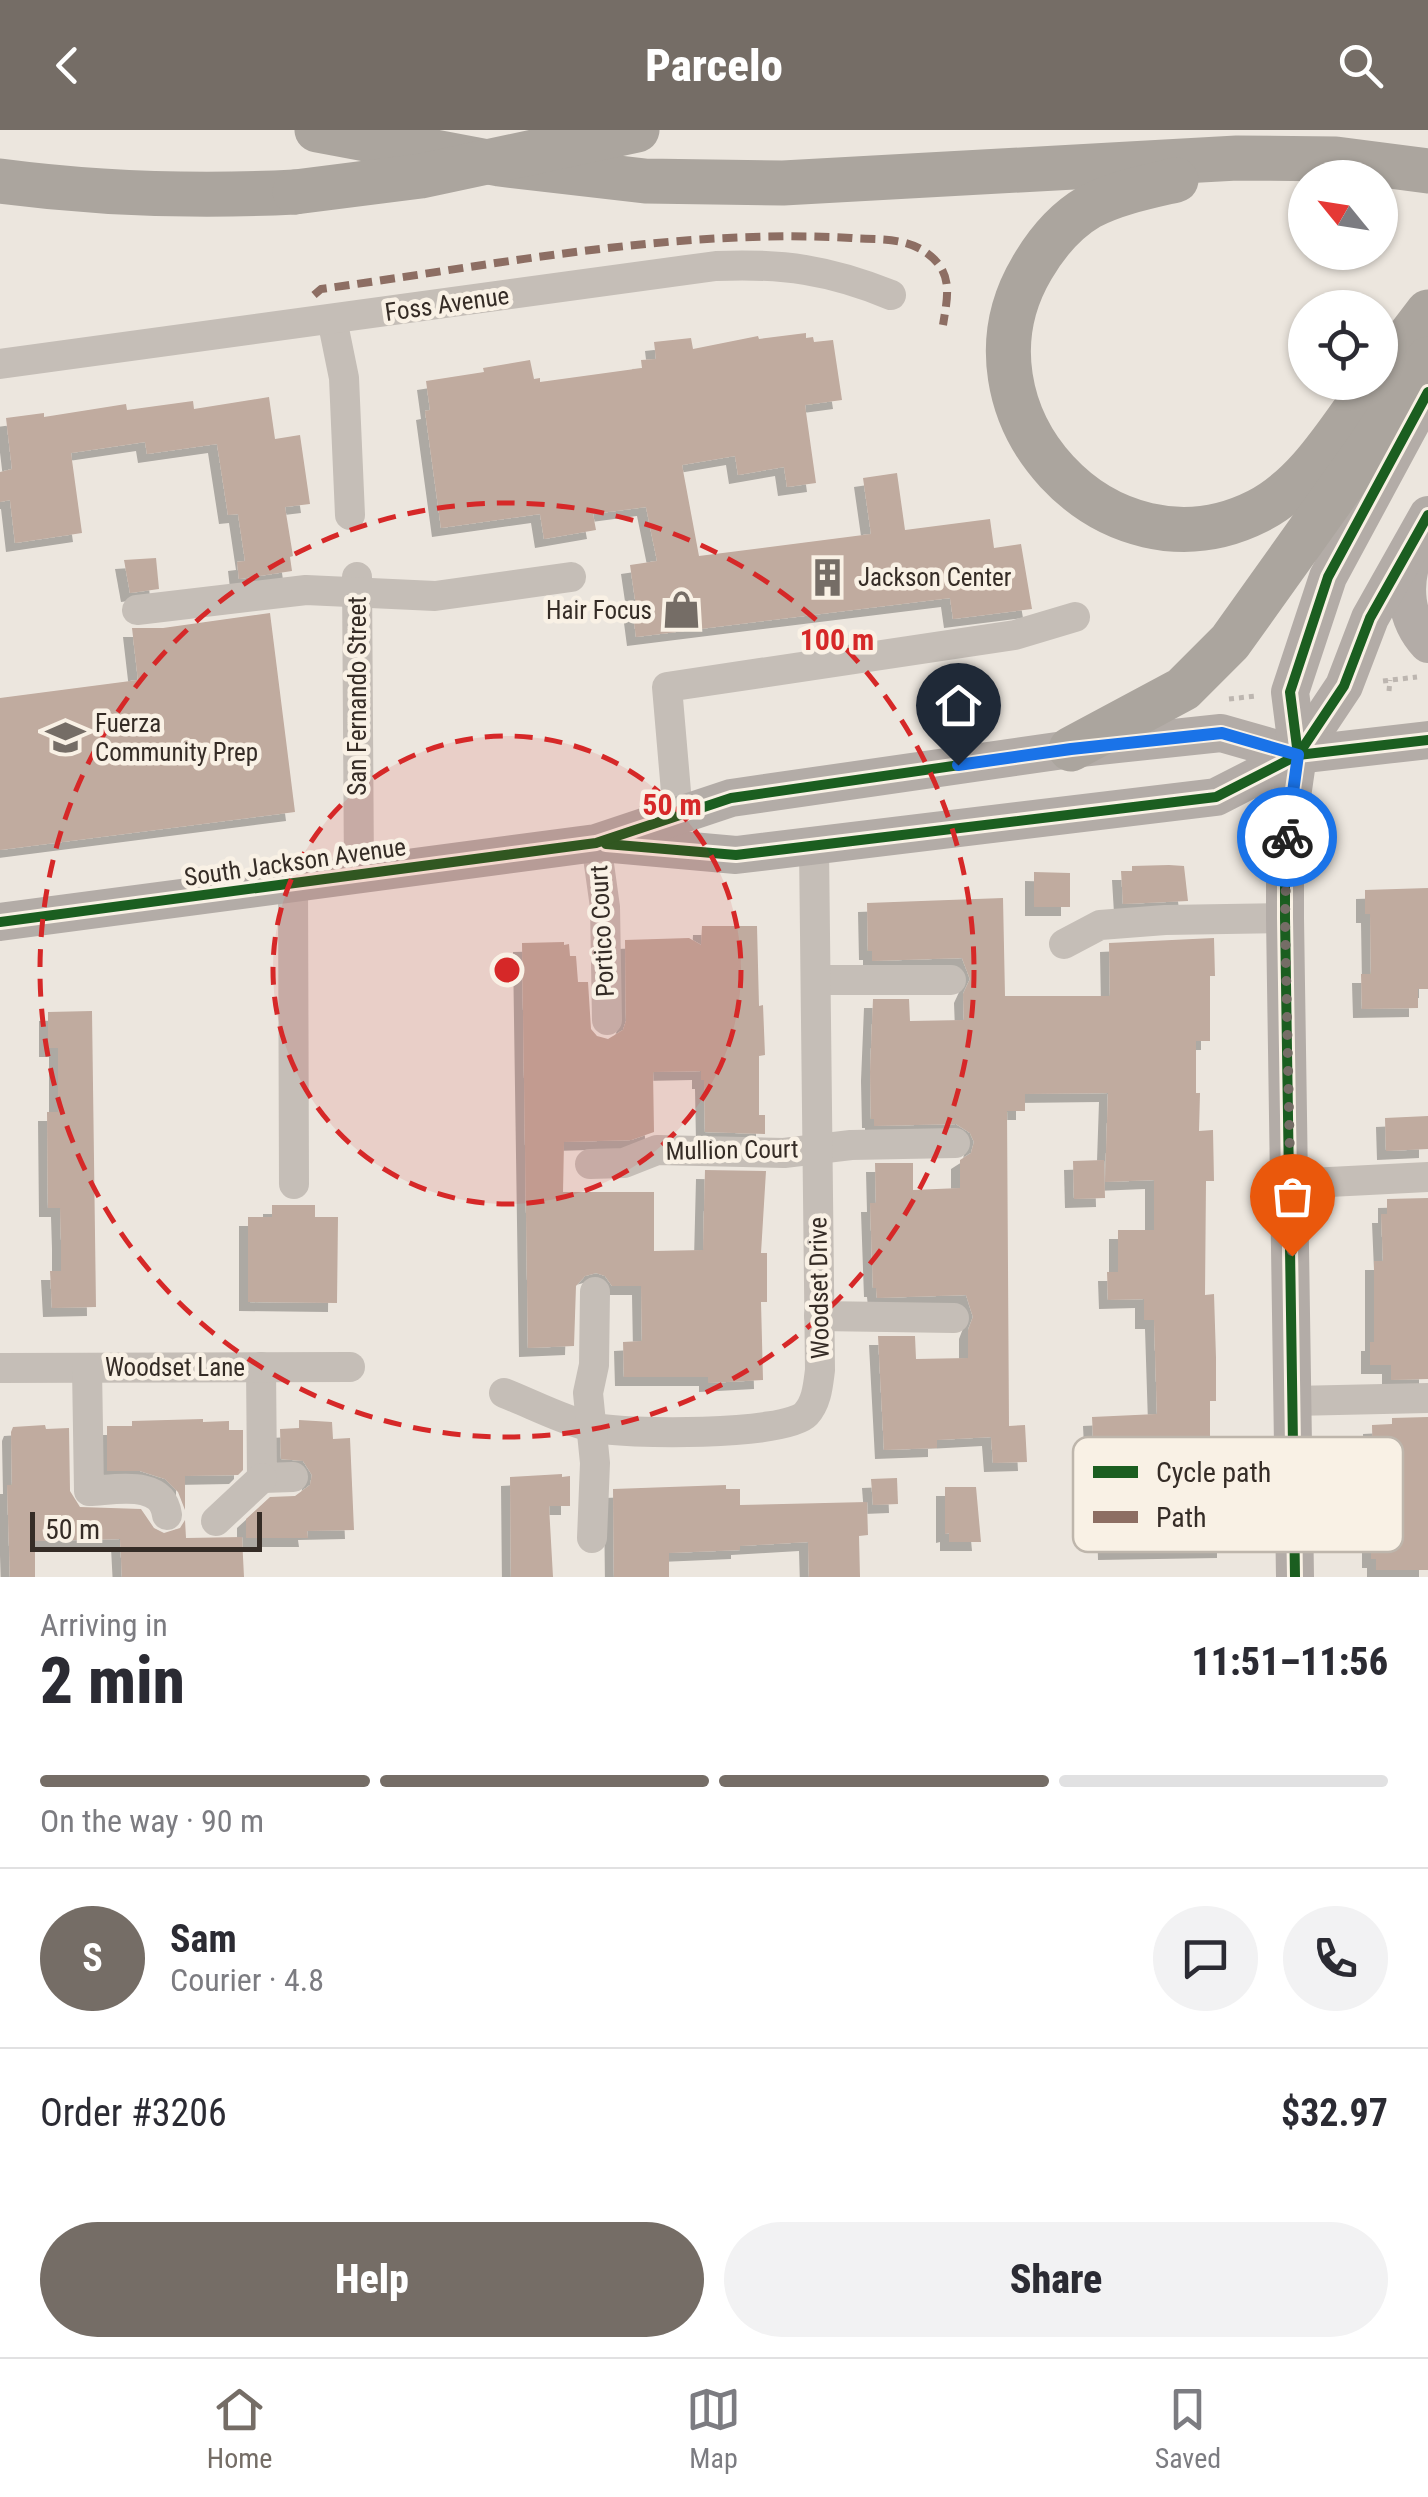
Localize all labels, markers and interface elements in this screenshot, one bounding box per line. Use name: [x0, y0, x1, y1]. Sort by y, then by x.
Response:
icon: back: [40, 38, 95, 93]
icon: search: [1333, 38, 1388, 93]
text: Parcelo: [645, 39, 783, 92]
north arrow: [1288, 160, 1398, 270]
map controls: [1288, 160, 1398, 400]
street label: Foss Avenue: [383, 281, 511, 327]
button: locate: [1288, 290, 1398, 400]
building icon: Jackson Center: [807, 556, 849, 598]
place label: Jackson Center: [858, 563, 1012, 592]
shop icon: Hair Focus: [661, 589, 703, 631]
street label: San Fernando Street: [343, 596, 372, 796]
place label: Hair Focus: [546, 596, 652, 625]
text: 100 m: [800, 622, 874, 657]
pin: [916, 663, 1001, 766]
icon: home: [931, 678, 986, 733]
place label: Fuerza Community Prep: [95, 709, 258, 767]
school or university icon: Fuerza Community Prep: [44, 716, 86, 758]
text: 50 m: [642, 787, 702, 822]
courier: [1237, 787, 1337, 887]
icon: bike: [1260, 810, 1315, 865]
street label: South Jackson Avenue: [182, 832, 408, 892]
street label: Portico Court: [584, 864, 620, 998]
centre of rings: [489, 952, 525, 988]
street label: Mullion Court: [665, 1134, 799, 1166]
pin: [1250, 1154, 1335, 1257]
icon: bag: [1265, 1169, 1320, 1224]
street label: Woodset Drive: [803, 1217, 835, 1359]
street label: Woodset Lane: [105, 1353, 245, 1382]
legend: [1073, 1437, 1403, 1552]
text: Cycle path: [1156, 1456, 1271, 1489]
text: Path: [1156, 1501, 1207, 1534]
scale bar: [30, 1507, 262, 1552]
text: 50 m: [45, 1513, 100, 1546]
text: Arriving in: [40, 1606, 168, 1644]
text: 11:51–11:56: [1191, 1640, 1388, 1684]
text: 2 min: [40, 1643, 185, 1719]
text: On the way · 90 m: [40, 1802, 264, 1840]
button: chat: [1153, 1906, 1258, 2011]
button: phone: [1283, 1906, 1388, 2011]
text: Sam: [170, 1917, 237, 1961]
text: S: [82, 1936, 103, 1980]
text: Courier · 4.8: [170, 1961, 324, 1999]
text: Order #3206: [40, 2091, 227, 2135]
text: $32.97: [1281, 2091, 1388, 2135]
button: Help: [40, 2222, 704, 2337]
button: Share: [724, 2222, 1388, 2337]
tab: Home: [207, 2382, 272, 2475]
tab: Map: [686, 2382, 741, 2475]
tab: Saved: [1155, 2382, 1221, 2475]

